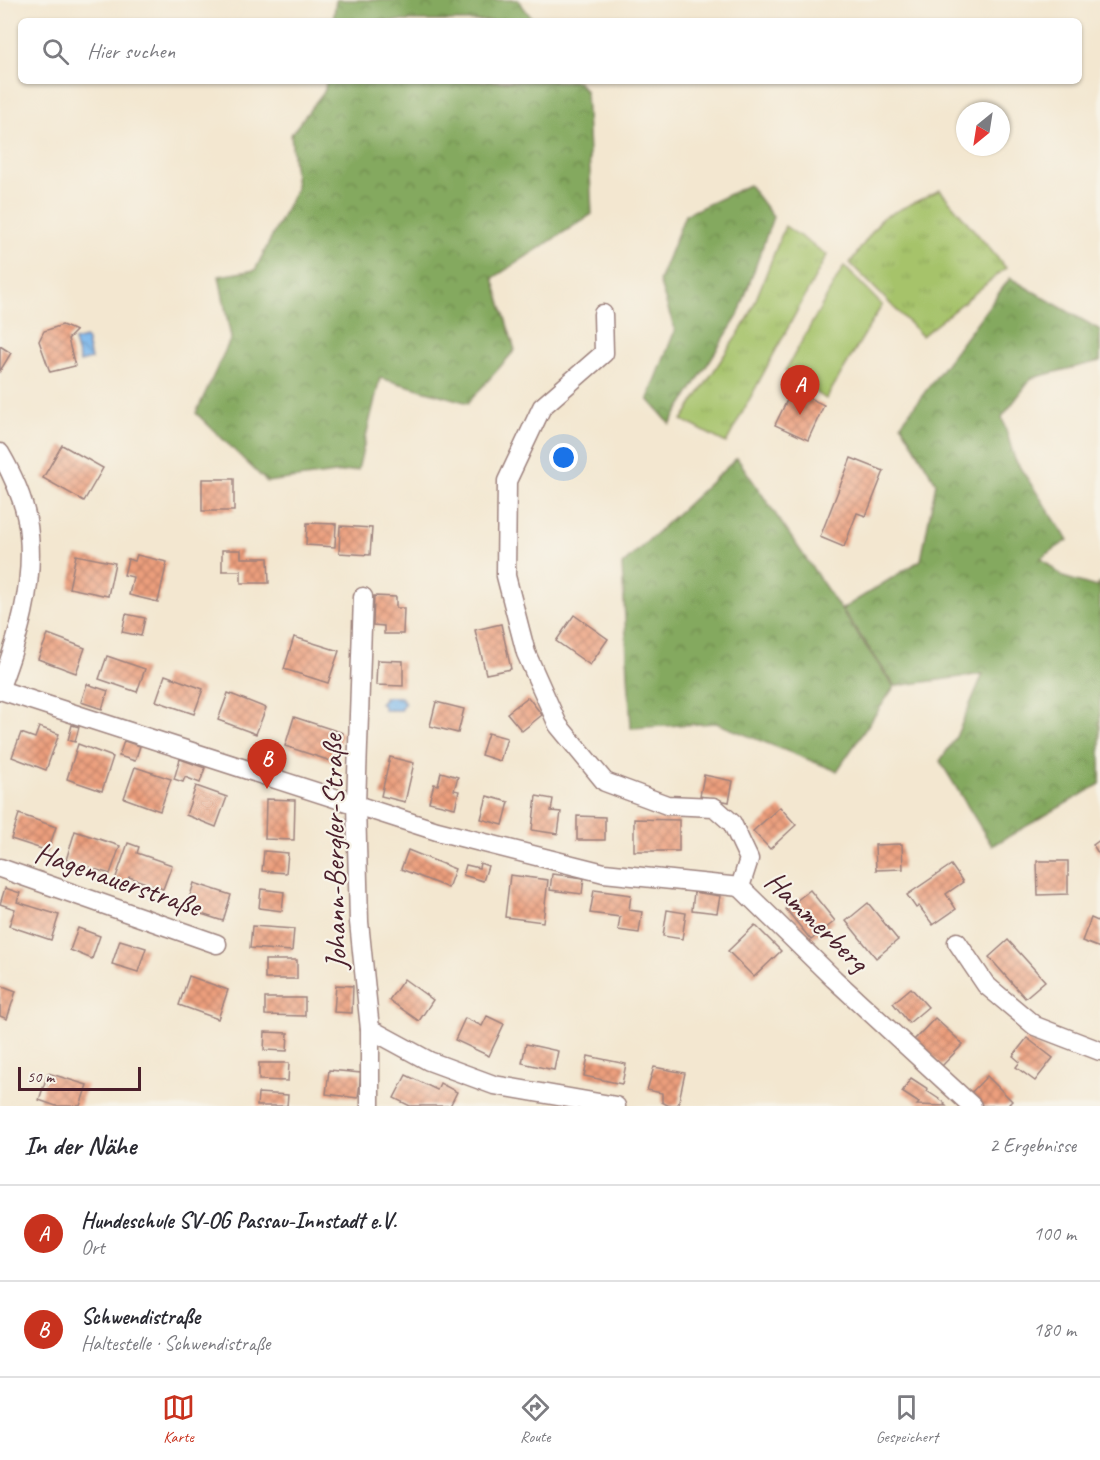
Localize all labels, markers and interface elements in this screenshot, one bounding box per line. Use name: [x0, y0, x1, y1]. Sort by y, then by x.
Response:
search box: [18, 18, 1082, 84]
icon: search: [39, 35, 72, 68]
text: Hier suchen: [87, 37, 175, 65]
north arrow: [956, 102, 1010, 156]
pin: A: [780, 366, 820, 415]
your location: [549, 443, 578, 472]
street label: Johann-Bergler-Straße: [313, 732, 355, 972]
pin: B: [248, 740, 286, 789]
street label: Hagenauerstraße: [30, 833, 208, 926]
street label: Hammerberg: [757, 862, 879, 981]
scale bar: [18, 1064, 141, 1092]
text: 50 m: [27, 1067, 54, 1087]
text: In der Nähe: [24, 1129, 136, 1162]
text: 2 Ergebnisse: [989, 1133, 1076, 1158]
text: Hundeschule SV-OG Passau-Innstadt e.V.: [81, 1207, 397, 1235]
text: A: [38, 1221, 49, 1246]
text: 100 m: [1033, 1221, 1076, 1246]
text: Ort: [81, 1235, 105, 1260]
text: Schwendistraße: [81, 1303, 200, 1331]
text: B: [38, 1317, 49, 1342]
text: 180 m: [1033, 1317, 1076, 1342]
text: Haltestelle · Schwendistraße: [81, 1331, 270, 1356]
tab: Karte: [162, 1391, 195, 1447]
tab: Route: [519, 1391, 552, 1447]
tab: Gespeichert: [876, 1391, 938, 1447]

